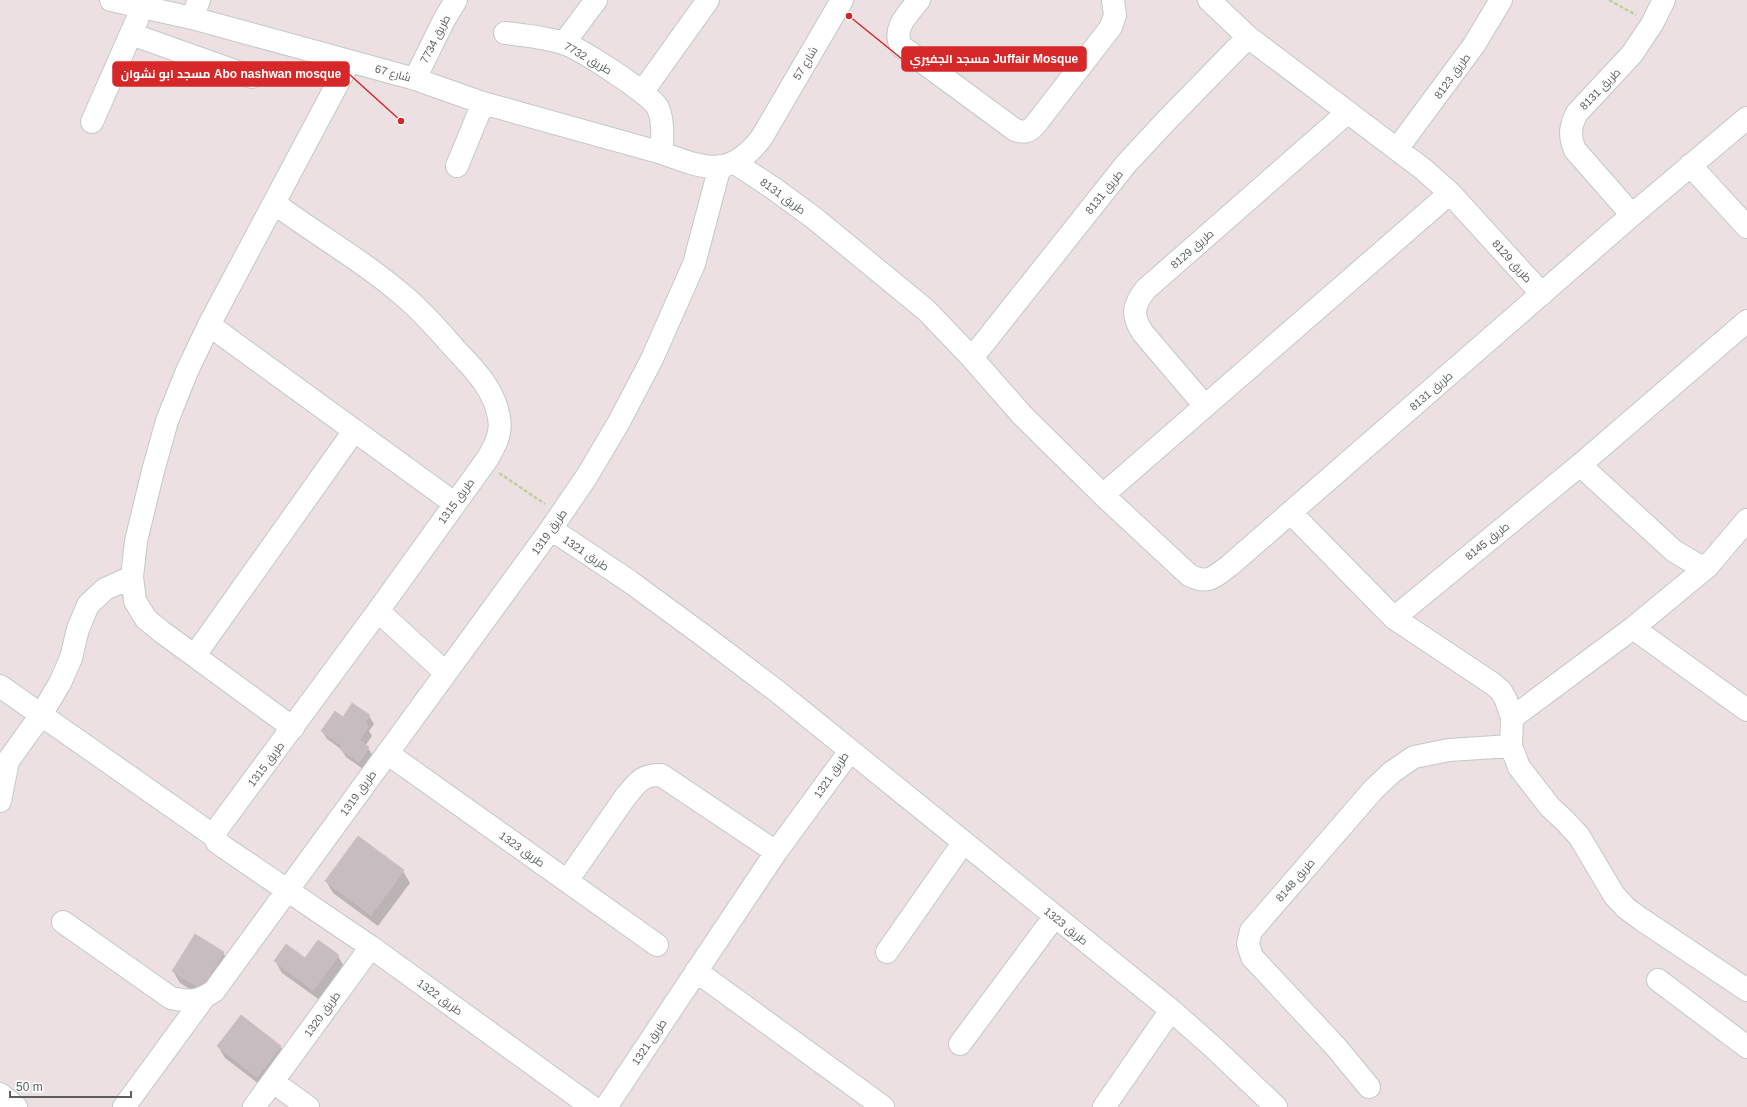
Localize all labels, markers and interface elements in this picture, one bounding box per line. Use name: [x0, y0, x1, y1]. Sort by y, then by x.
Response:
street label: طريق 7734: [418, 13, 453, 66]
street label: طريق 7732: [562, 40, 614, 77]
street label: شارع 57: [790, 44, 821, 83]
callout: مسجد الجفيري Juffair Mosque: [902, 47, 1086, 71]
street label: طريق 8123: [1432, 51, 1473, 101]
text: مسجد الجفيري Juffair Mosque: [910, 52, 1079, 69]
callout: مسجد ابو نشوان Abo nashwan mosque: [113, 62, 349, 86]
street label: شارع 67: [373, 62, 412, 85]
street label: طريق 8131: [1577, 66, 1623, 113]
text: مسجد ابو نشوان Abo nashwan mosque: [121, 67, 341, 82]
street label: طريق 8131: [1083, 168, 1126, 217]
street label: طريق 8131: [758, 176, 808, 217]
street label: طريق 8129: [1168, 227, 1216, 272]
street label: طريق 8129: [1489, 237, 1534, 285]
street label: طريق 8131: [1407, 369, 1455, 414]
street label: طريق 1315: [436, 476, 477, 526]
street label: طريق 1319: [529, 507, 570, 558]
street label: طريق 8145: [1463, 520, 1512, 563]
street label: طريق 1321: [560, 533, 611, 574]
street label: طريق 1315: [245, 739, 287, 789]
street label: طريق 1321: [811, 750, 852, 801]
street label: طريق 1319: [338, 768, 379, 818]
street label: طريق 1323: [496, 829, 547, 870]
street label: طريق 8148: [1273, 856, 1318, 904]
street label: طريق 1323: [1041, 905, 1090, 948]
street label: طريق 1322: [415, 977, 465, 1018]
street label: طريق 1320: [302, 989, 343, 1039]
street label: طريق 1321: [629, 1017, 670, 1068]
scale bar: [10, 1073, 131, 1099]
text: 50 m: [16, 1080, 43, 1094]

